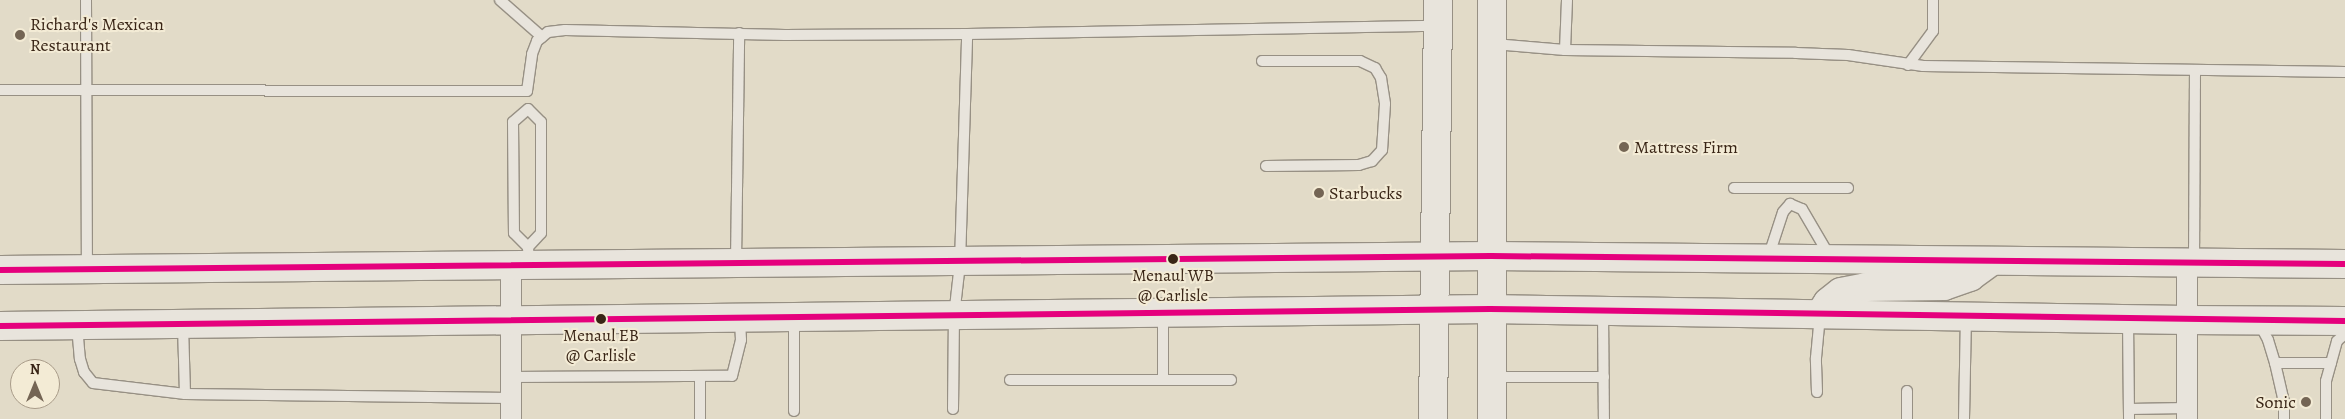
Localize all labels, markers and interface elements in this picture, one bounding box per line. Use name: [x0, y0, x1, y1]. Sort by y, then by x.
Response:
place label: Richard's Mexican Restaurant: [30, 14, 164, 56]
marker: Richard's Mexican Restaurant: [14, 29, 26, 41]
place label: Mattress Firm: [1634, 136, 1738, 158]
marker: Mattress Firm: [1618, 141, 1630, 153]
place label: Starbucks: [1329, 182, 1402, 204]
marker: Starbucks: [1313, 187, 1325, 199]
marker: Menaul WB @ Carlisle: [1168, 254, 1178, 264]
place label: Menaul WB @ Carlisle: [1132, 266, 1214, 306]
marker: Menaul EB @ Carlisle: [596, 314, 606, 324]
place label: Menaul EB @ Carlisle: [563, 326, 639, 366]
north arrow: [10, 359, 60, 409]
text: N: [30, 360, 40, 379]
place label: Sonic: [2255, 391, 2296, 413]
marker: Sonic: [2300, 396, 2312, 408]

